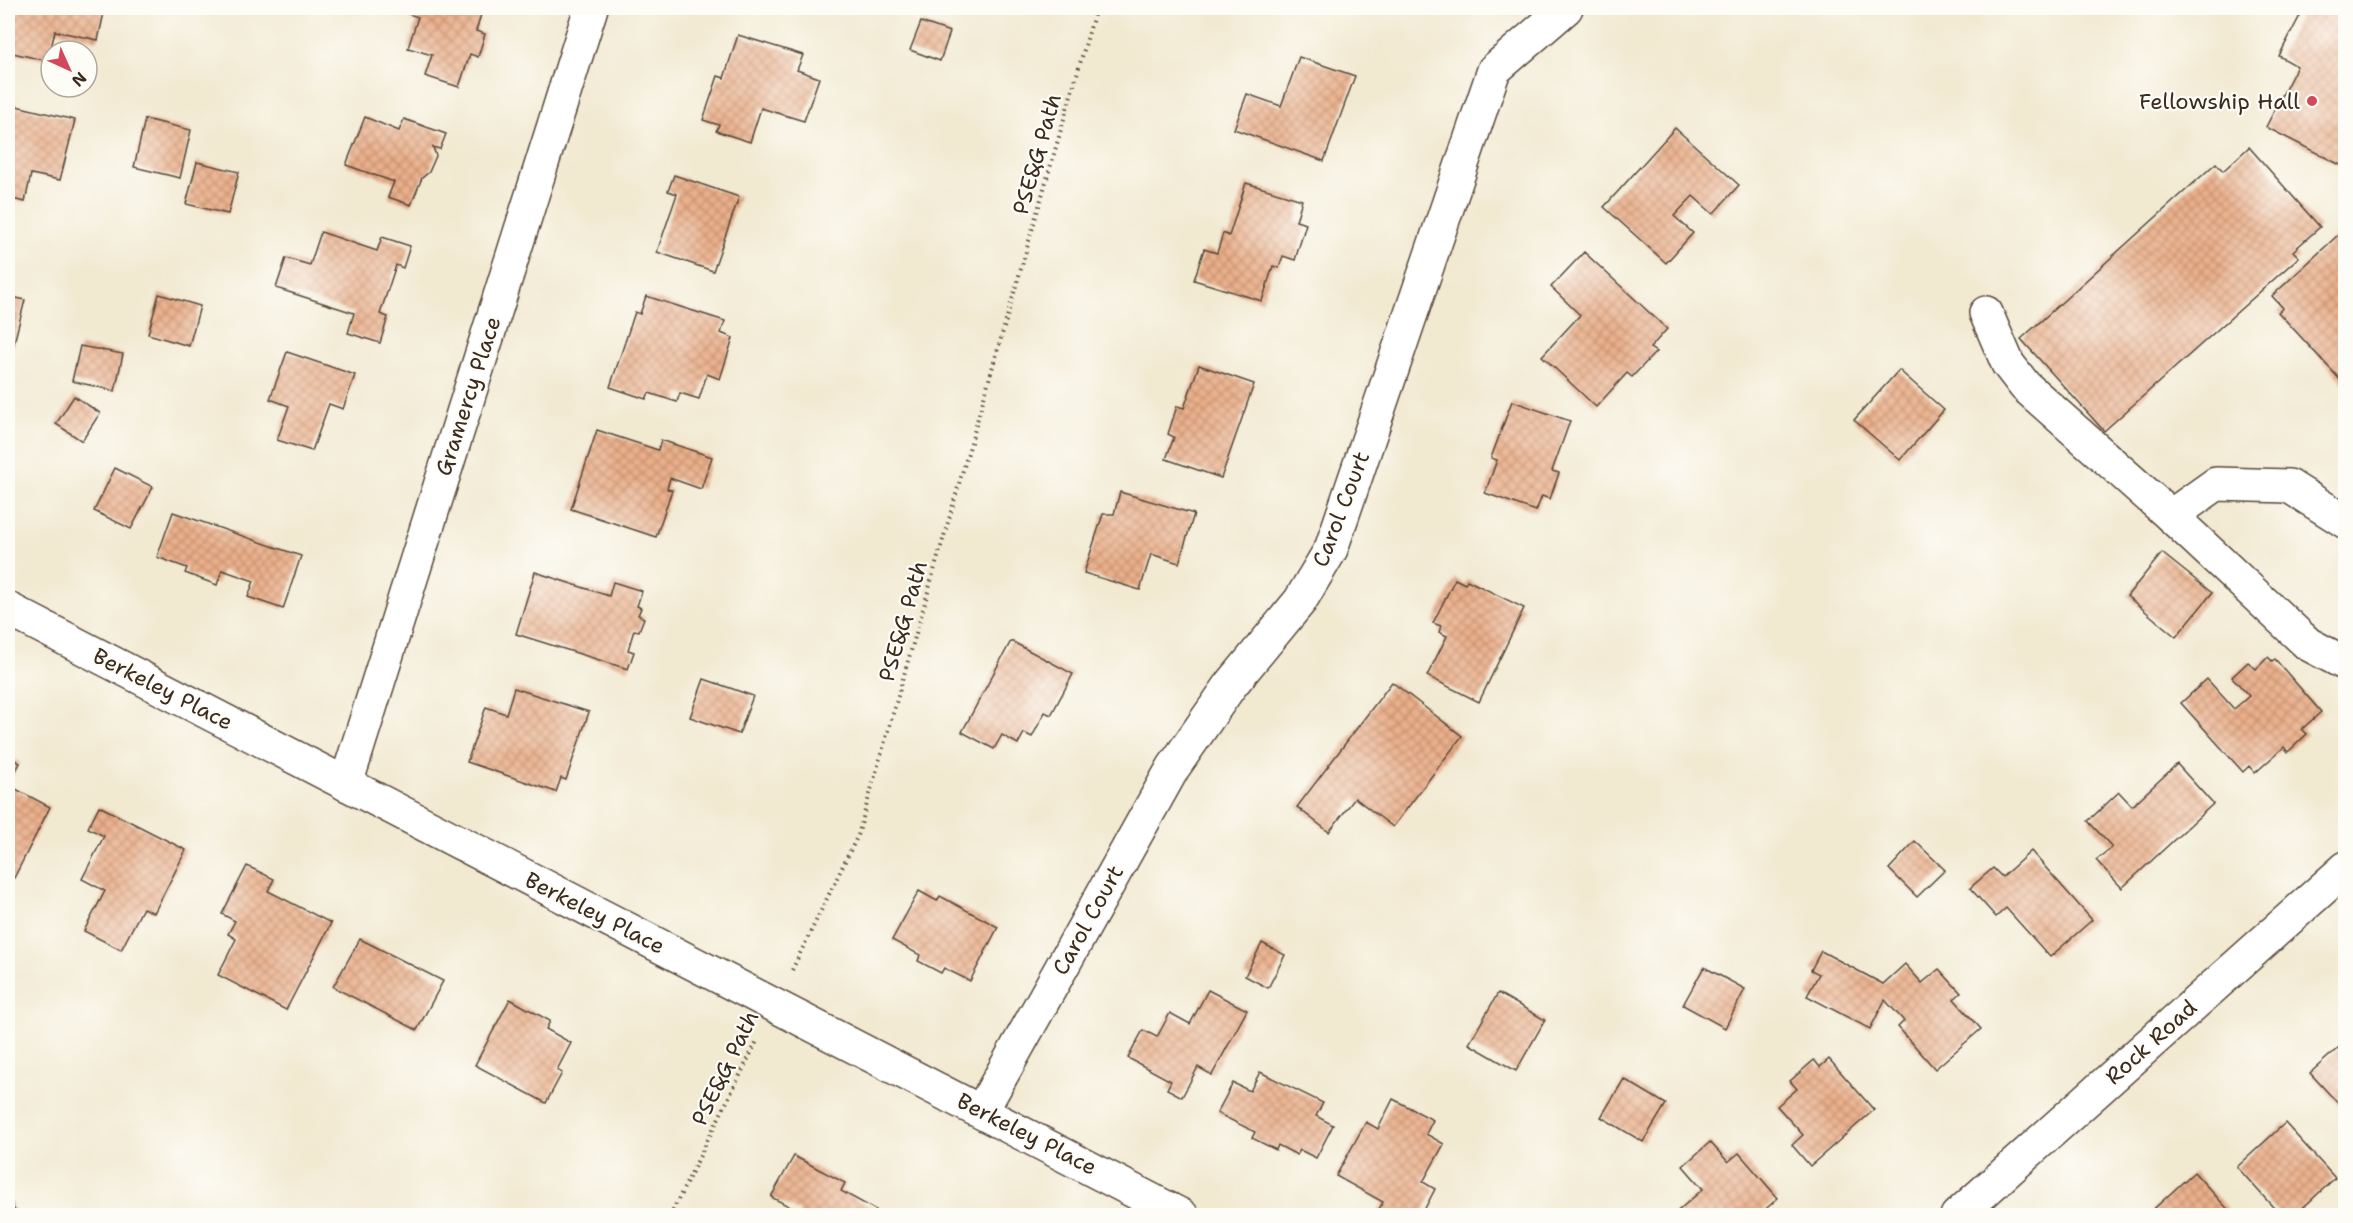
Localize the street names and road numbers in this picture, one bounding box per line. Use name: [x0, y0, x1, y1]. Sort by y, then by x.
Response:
street label: PSE&G Path: [1006, 90, 1068, 218]
street label: Gramercy Place: [429, 313, 507, 479]
street label: Carol Court: [1306, 447, 1376, 571]
street label: PSE&G Path: [872, 557, 934, 685]
street label: Berkeley Place: [88, 641, 238, 737]
street label: Carol Court: [1046, 860, 1130, 980]
street label: Berkeley Place: [520, 865, 670, 961]
street label: Rock Road: [2099, 993, 2203, 1091]
street label: PSE&G Path: [685, 1006, 765, 1130]
street label: Berkeley Place: [952, 1086, 1102, 1182]

